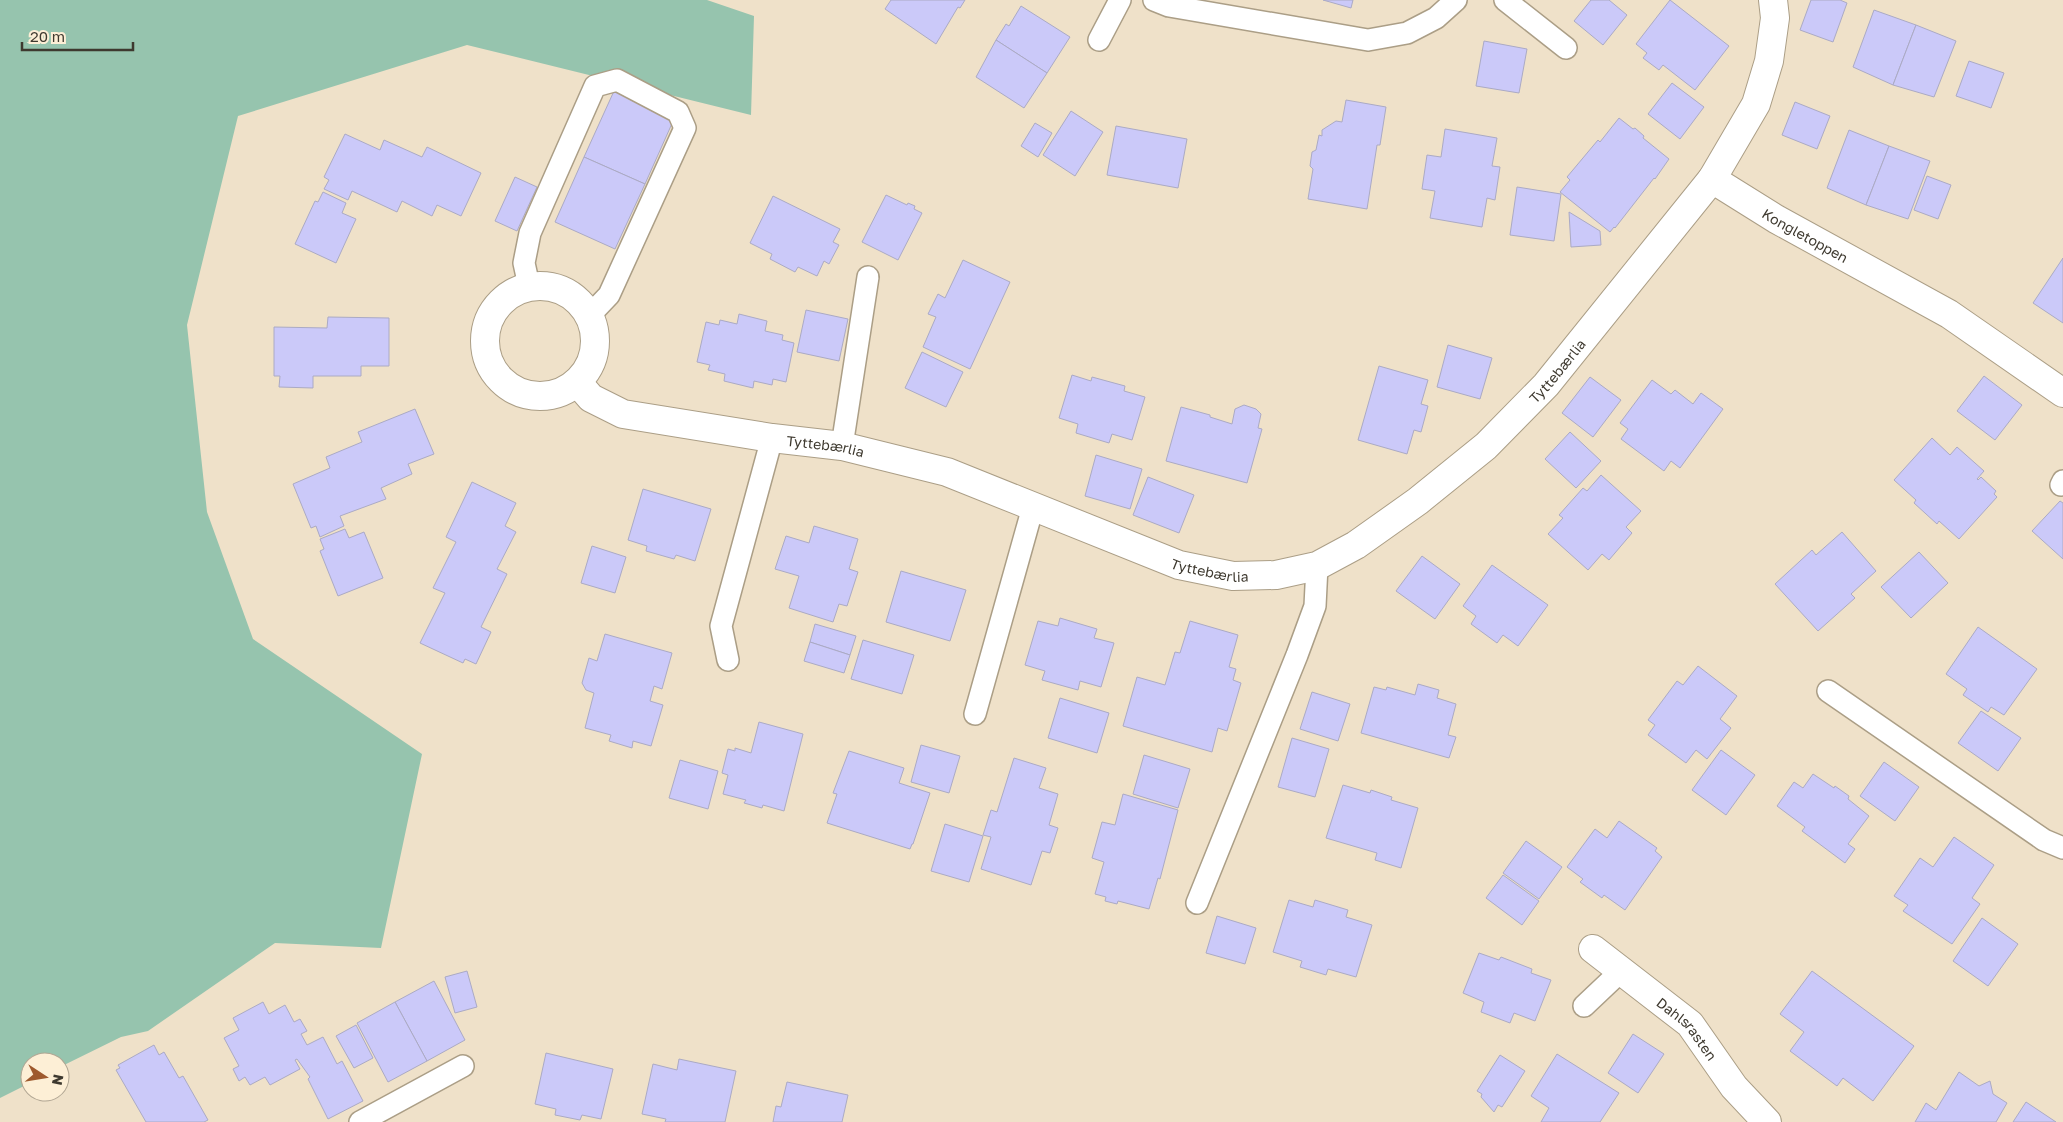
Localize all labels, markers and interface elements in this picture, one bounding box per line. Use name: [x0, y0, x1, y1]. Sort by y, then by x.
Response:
scale bar: [22, 20, 134, 52]
text: 20 m: [30, 27, 65, 45]
street label: Kongletoppen: [1759, 204, 1851, 266]
street label: Tyttebærlia: [1525, 335, 1589, 406]
street label: Tyttebærlia: [786, 431, 866, 460]
street label: Tyttebærlia: [1169, 554, 1249, 585]
street label: Dahlsrasten: [1654, 993, 1721, 1063]
north arrow: [20, 1052, 70, 1102]
text: N: [49, 1073, 68, 1087]

